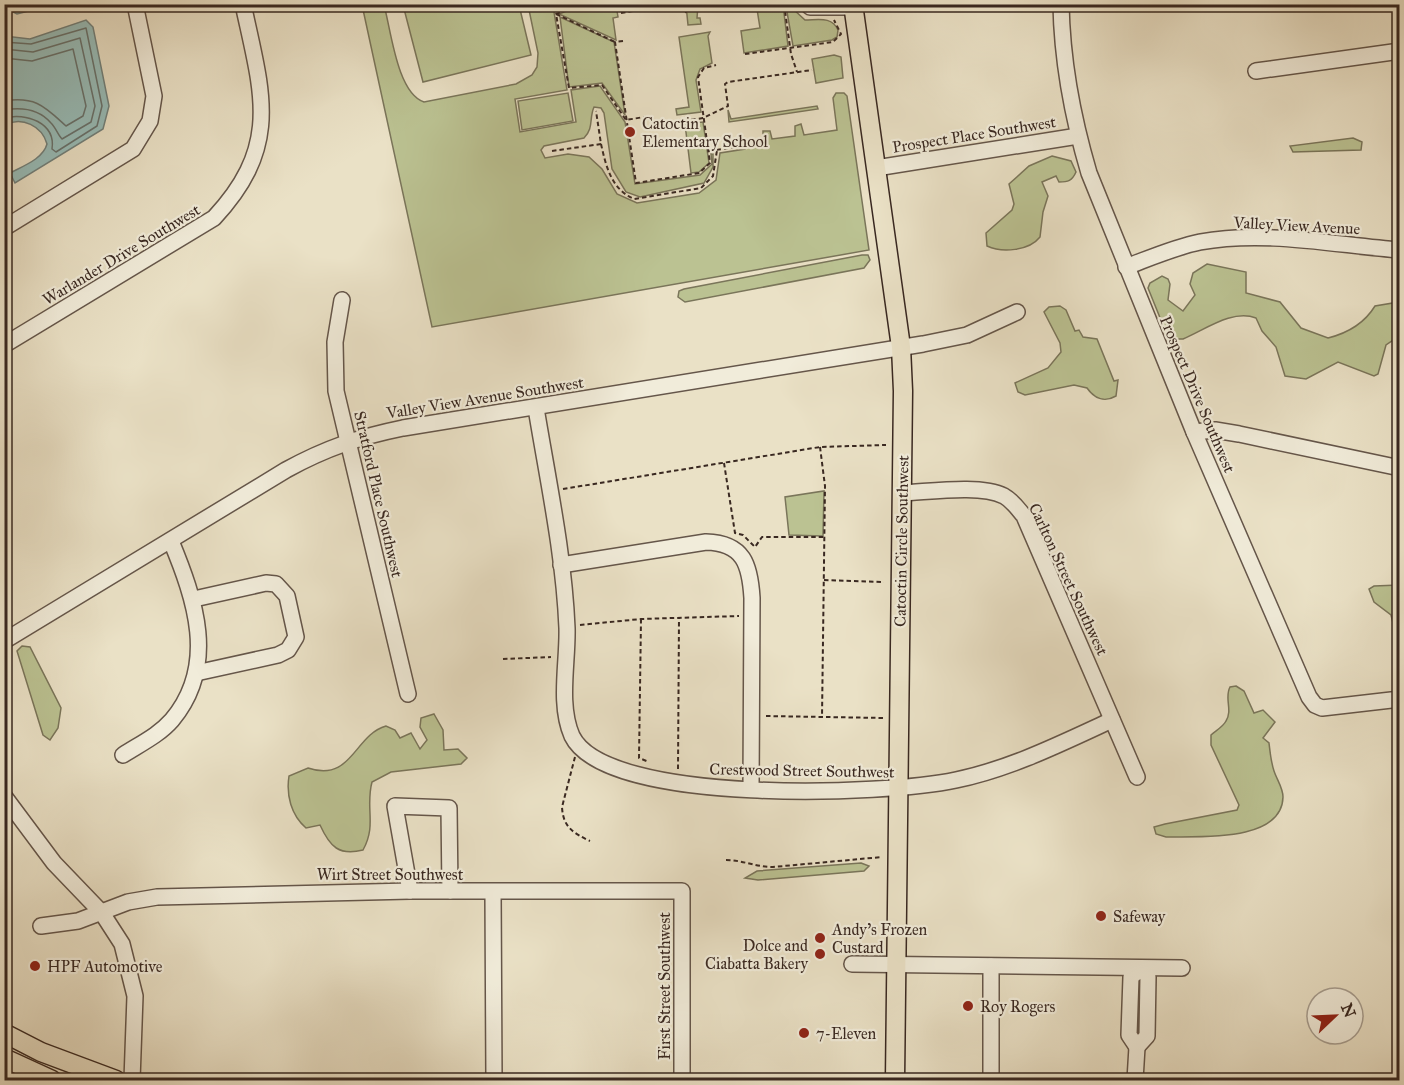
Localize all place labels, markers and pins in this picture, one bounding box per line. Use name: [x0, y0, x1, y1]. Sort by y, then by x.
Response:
place label: Catoctin Elementary School: [642, 114, 768, 151]
marker: Catoctin Elementary School: [623, 125, 637, 139]
place label: Safeway: [1113, 907, 1166, 926]
marker: Safeway: [1094, 909, 1108, 923]
place label: Andy's Frozen Custard: [831, 920, 928, 957]
marker: Andy's Frozen Custard: [813, 931, 827, 945]
place label: Dolce and Ciabatta Bakery: [705, 936, 808, 973]
marker: Dolce and Ciabatta Bakery: [813, 947, 827, 961]
place label: HPF Automotive: [47, 957, 163, 976]
marker: HPF Automotive: [28, 959, 42, 973]
place label: Roy Rogers: [980, 997, 1056, 1017]
marker: Roy Rogers: [961, 999, 975, 1013]
place label: 7-Eleven: [816, 1024, 877, 1043]
marker: 7-Eleven: [797, 1026, 811, 1040]

